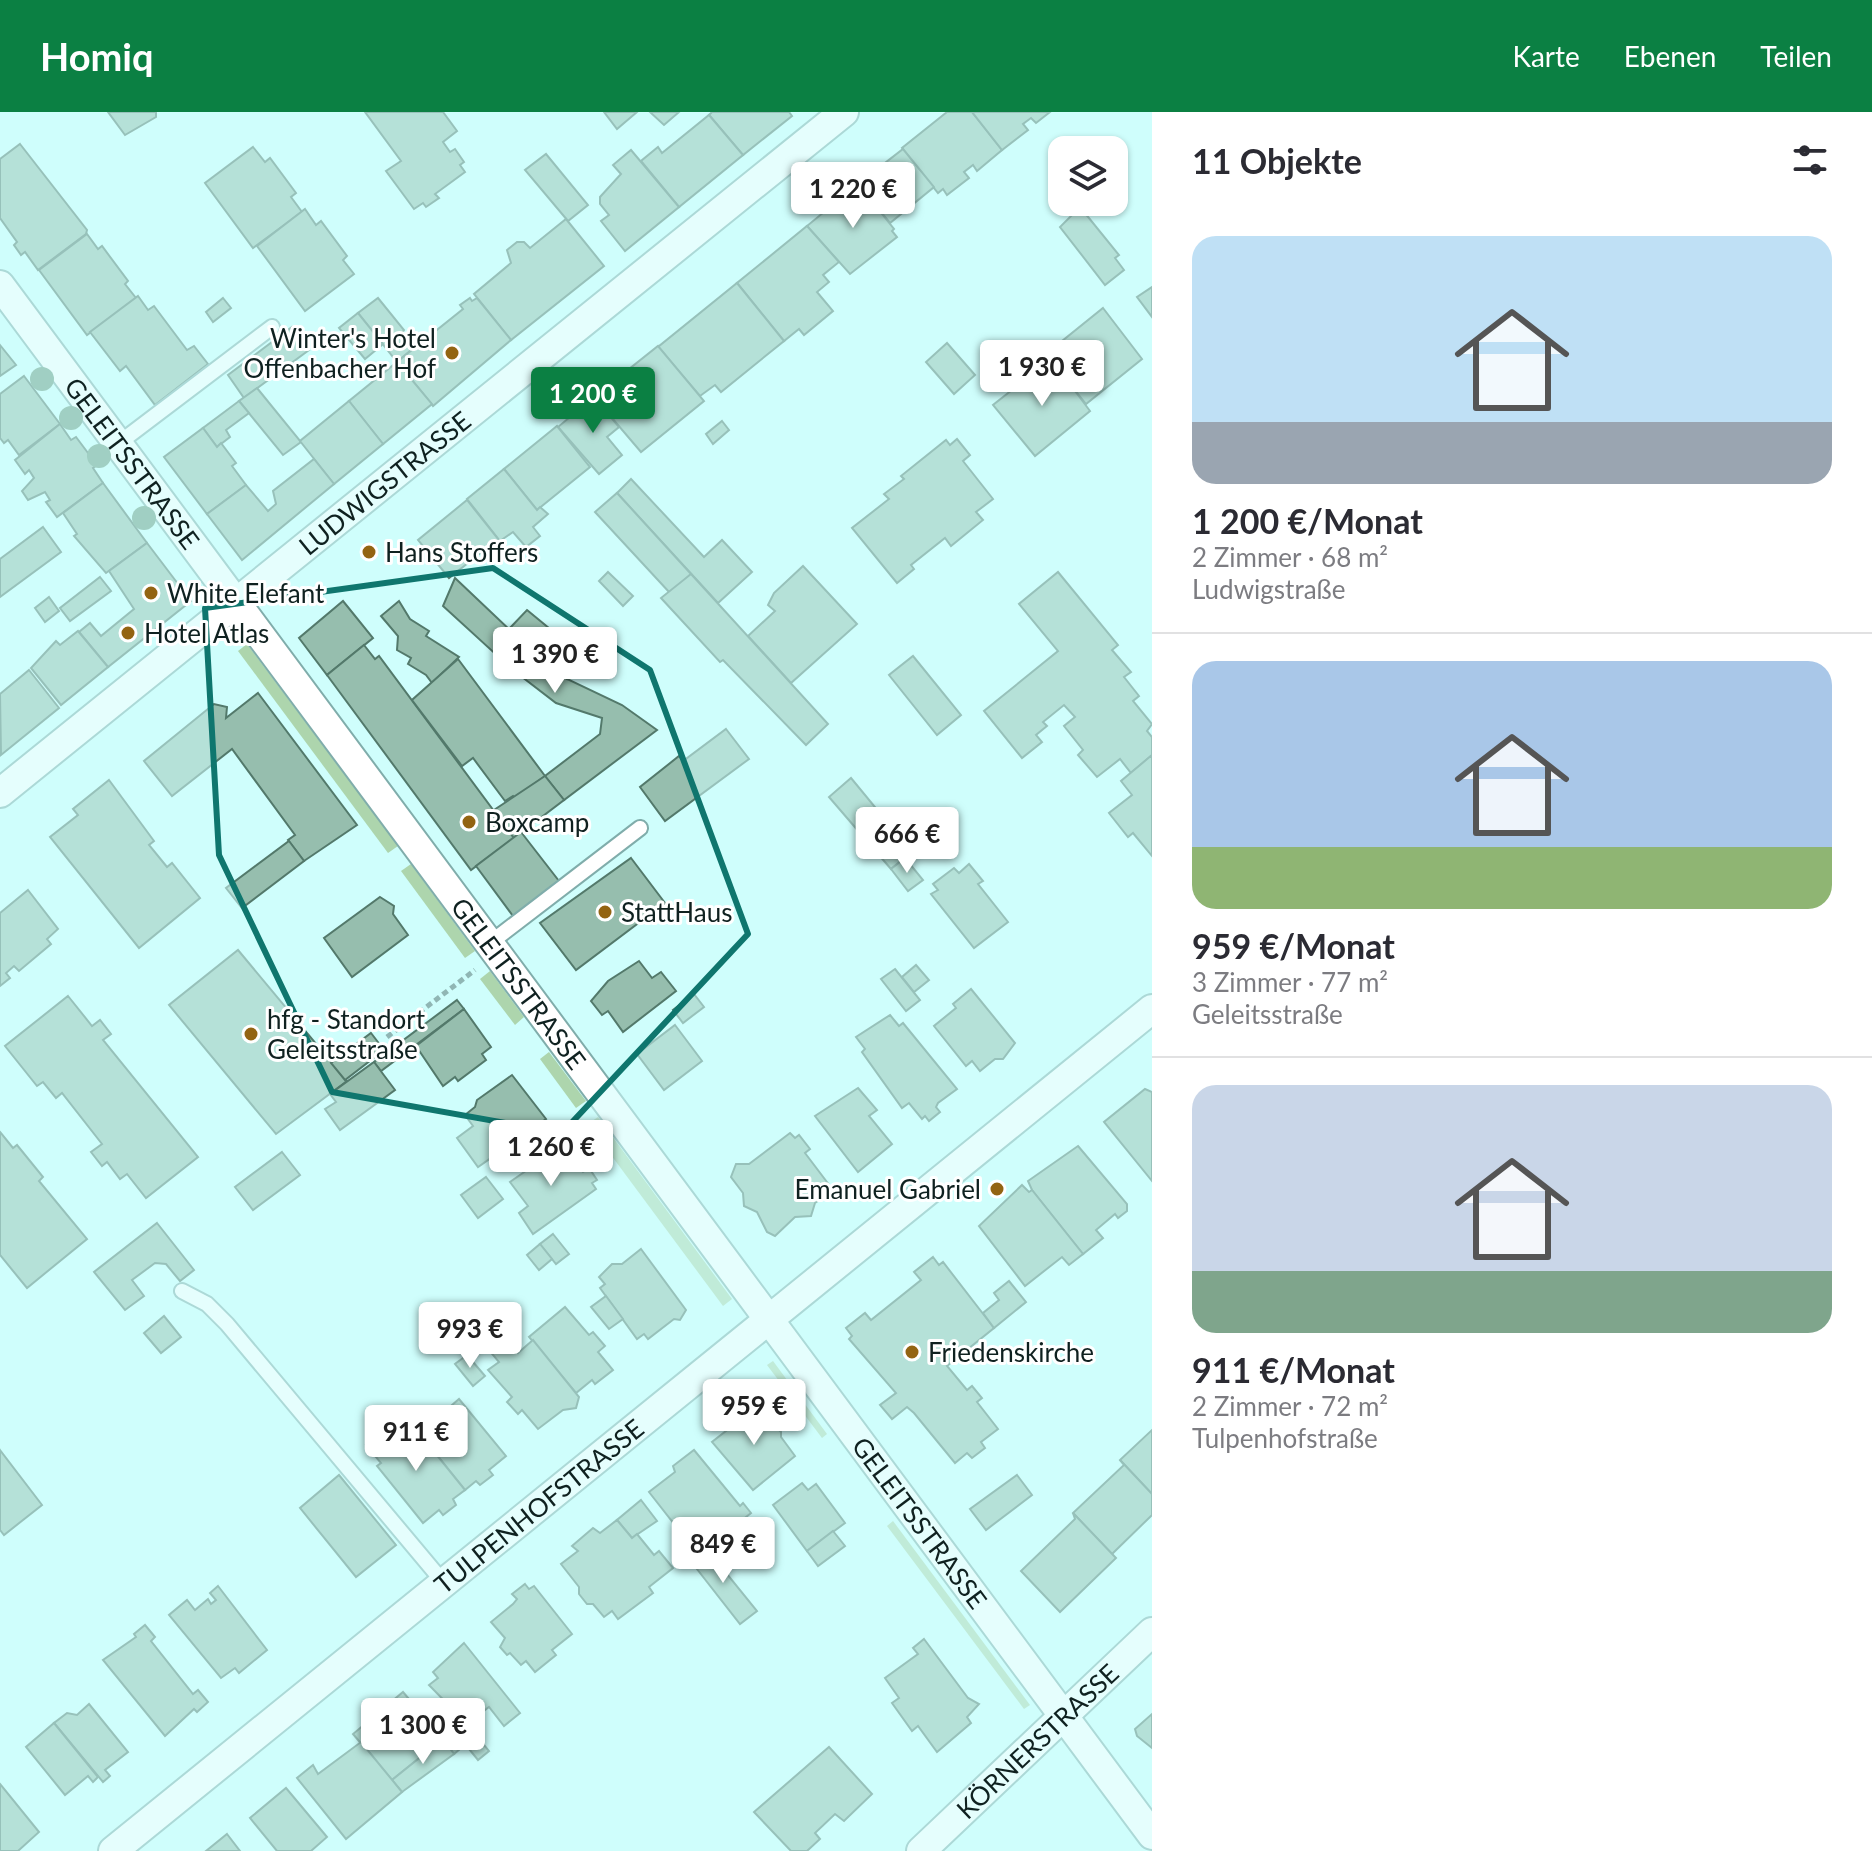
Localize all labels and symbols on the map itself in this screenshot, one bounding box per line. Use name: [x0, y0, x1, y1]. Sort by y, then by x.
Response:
pin: 1 220 €: [779, 162, 927, 230]
place label: Winter's Hotel Offenbacher Hof: [243, 322, 436, 384]
pin: 1 930 €: [968, 340, 1116, 408]
marker: Winter's Hotel Offenbacher Hof: [443, 344, 461, 362]
pin: 1 200 €: [519, 367, 667, 435]
street label: GELEITSSTRASSE: [58, 371, 207, 555]
street label: LUDWIGSTRASSE: [292, 404, 477, 562]
place label: Hans Stoffers: [385, 536, 538, 568]
marker: Hans Stoffers: [360, 543, 378, 561]
place label: White Elefant: [167, 577, 325, 609]
marker: White Elefant: [142, 584, 160, 602]
place label: Hotel Atlas: [144, 617, 269, 649]
marker: Hotel Atlas: [119, 624, 137, 642]
pin: 1 390 €: [481, 627, 629, 695]
place label: Boxcamp: [485, 806, 589, 838]
pin: 666 €: [851, 807, 963, 875]
marker: Boxcamp: [460, 813, 478, 831]
street label: GELEITSSTRASSE: [445, 891, 593, 1075]
place label: StattHaus: [621, 896, 733, 928]
marker: StattHaus: [596, 903, 614, 921]
place label: hfg - Standort Geleitsstraße: [267, 1003, 426, 1065]
marker: hfg - Standort Geleitsstraße: [242, 1025, 260, 1043]
pin: 1 260 €: [477, 1120, 625, 1188]
place label: Emanuel Gabriel: [795, 1173, 981, 1205]
marker: Emanuel Gabriel: [988, 1180, 1006, 1198]
pin: 993 €: [414, 1302, 526, 1370]
place label: Friedenskirche: [928, 1336, 1094, 1368]
marker: Friedenskirche: [903, 1343, 921, 1361]
pin: 959 €: [698, 1379, 810, 1447]
pin: 911 €: [360, 1405, 472, 1473]
street label: TULPENHOFSTRASSE: [428, 1412, 650, 1600]
street label: GELEITSSTRASSE: [846, 1431, 994, 1615]
pin: 849 €: [667, 1517, 779, 1585]
street label: KÖRNERSTRASSE: [950, 1657, 1125, 1825]
pin: 1 300 €: [349, 1698, 497, 1766]

